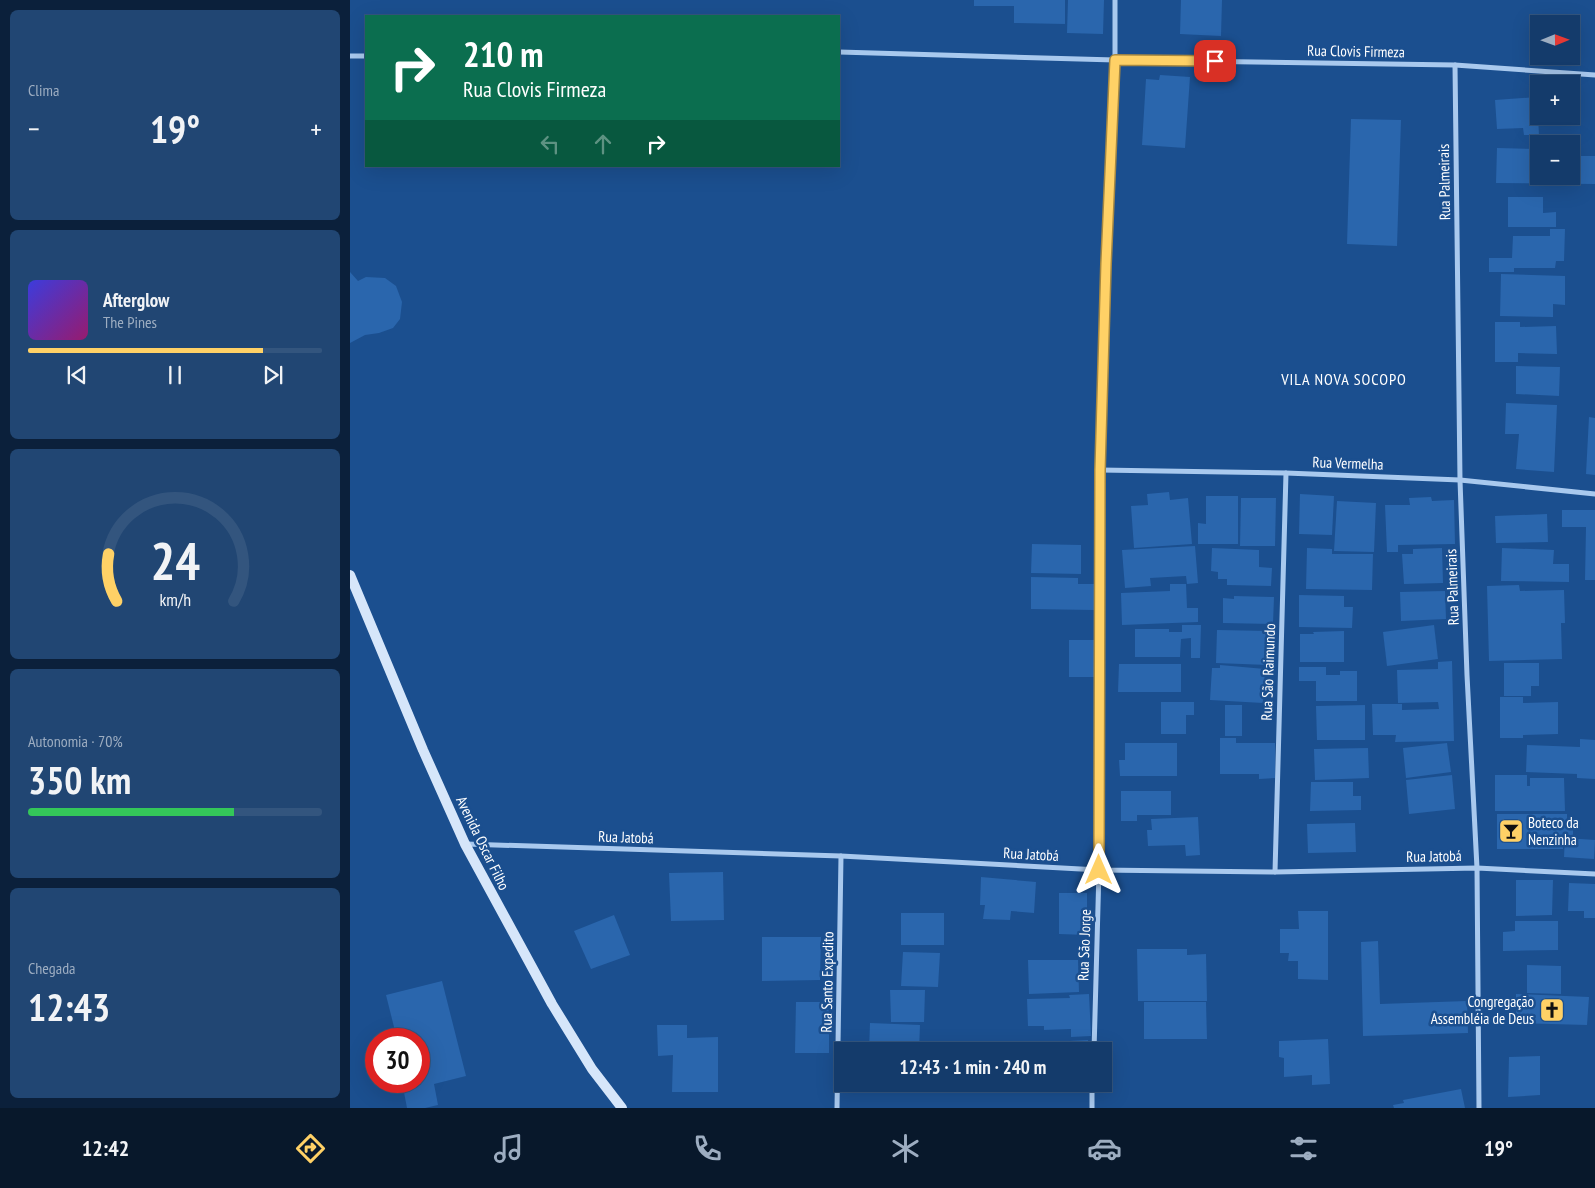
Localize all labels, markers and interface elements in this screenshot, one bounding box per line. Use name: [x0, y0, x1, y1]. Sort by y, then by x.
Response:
north arrow: [1530, 15, 1580, 65]
map controls: [1530, 15, 1580, 185]
text: 210 m: [463, 31, 544, 77]
icon: right: [380, 35, 445, 100]
pin: [1194, 40, 1236, 82]
street label: Rua Clovis Firmeza: [1307, 41, 1405, 61]
icon: arrive: [1201, 47, 1229, 75]
text: Rua Clovis Firmeza: [463, 75, 606, 103]
button: +: [1530, 75, 1580, 125]
text: Clima: [28, 80, 59, 100]
text: 19°: [150, 104, 200, 153]
text: −: [28, 110, 40, 147]
text: +: [310, 110, 322, 147]
icon: left: [536, 130, 564, 158]
icon: ahead: [589, 130, 617, 158]
icon: right: [642, 130, 670, 158]
button: −: [1530, 135, 1580, 185]
street label: Rua Palmeirais: [1434, 144, 1454, 220]
text: Afterglow: [103, 288, 169, 312]
text: The Pines: [103, 312, 157, 332]
icon: previous: [63, 361, 91, 389]
icon: pause: [161, 361, 189, 389]
icon: next: [259, 361, 287, 389]
district label: VILA NOVA SOCOPO: [1280, 369, 1407, 389]
street label: Rua Vermelha: [1312, 452, 1384, 474]
text: 24: [150, 527, 200, 594]
street label: Rua Palmeirais: [1441, 548, 1463, 626]
text: km/h: [159, 588, 191, 611]
street label: Rua São Raimundo: [1257, 623, 1279, 721]
text: Autonomia · 70%: [28, 731, 123, 751]
text: 350 km: [28, 755, 131, 804]
street label: Avenida Oscar Filho: [452, 793, 514, 893]
place label: Boteco da Nenzinha: [1528, 813, 1579, 849]
bar icon: Boteco da Nenzinha: [1498, 818, 1524, 844]
street label: Rua Jatobá: [598, 827, 654, 847]
street label: Rua Jatobá: [1003, 843, 1059, 865]
position arrow: [1072, 843, 1124, 895]
street label: Rua Jatobá: [1406, 846, 1462, 866]
street label: Rua São Jorge: [1073, 909, 1095, 981]
street label: Rua Santo Expedito: [817, 931, 837, 1033]
text: Chegada: [28, 958, 76, 978]
text: 12:43: [28, 982, 110, 1031]
place label: Congregação Assembléia de Deus: [1431, 992, 1534, 1028]
church icon: Congregação Assembléia de Deus: [1539, 997, 1565, 1023]
speed limit sign: 30: [365, 1028, 430, 1093]
text: 12:43 · 1 min · 240 m: [900, 1055, 1046, 1079]
icon: directions: [293, 1131, 328, 1166]
icon: music: [491, 1131, 526, 1166]
icon: phone: [690, 1131, 725, 1166]
icon: climate: [888, 1131, 923, 1166]
icon: car: [1087, 1131, 1122, 1166]
icon: filters: [1286, 1131, 1321, 1166]
text: 12:42: [82, 1134, 129, 1162]
text: 19°: [1484, 1134, 1513, 1162]

